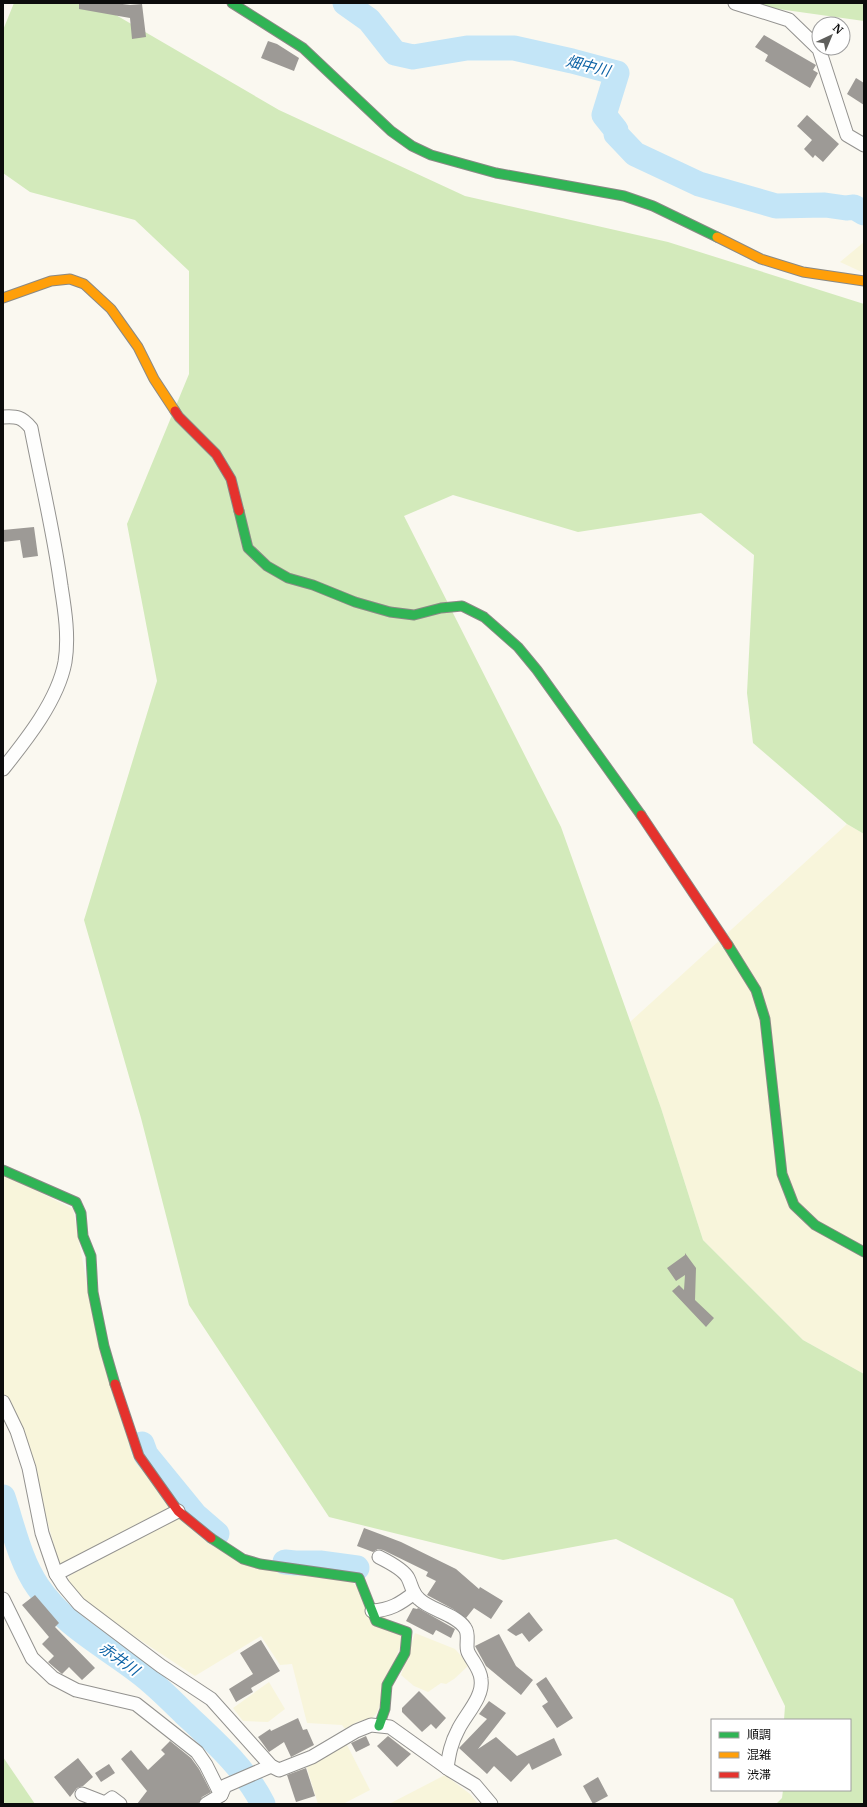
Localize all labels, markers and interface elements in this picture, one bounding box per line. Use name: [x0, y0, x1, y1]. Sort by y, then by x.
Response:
north arrow: [811, 16, 851, 56]
text: N: [830, 21, 846, 37]
water label: 畑中川: [564, 51, 614, 81]
water label: 赤井川: [95, 1638, 145, 1680]
legend: [711, 1719, 851, 1791]
text: 順調: [747, 1727, 771, 1742]
text: 混雑: [747, 1747, 771, 1762]
text: 渋滞: [747, 1767, 771, 1782]

